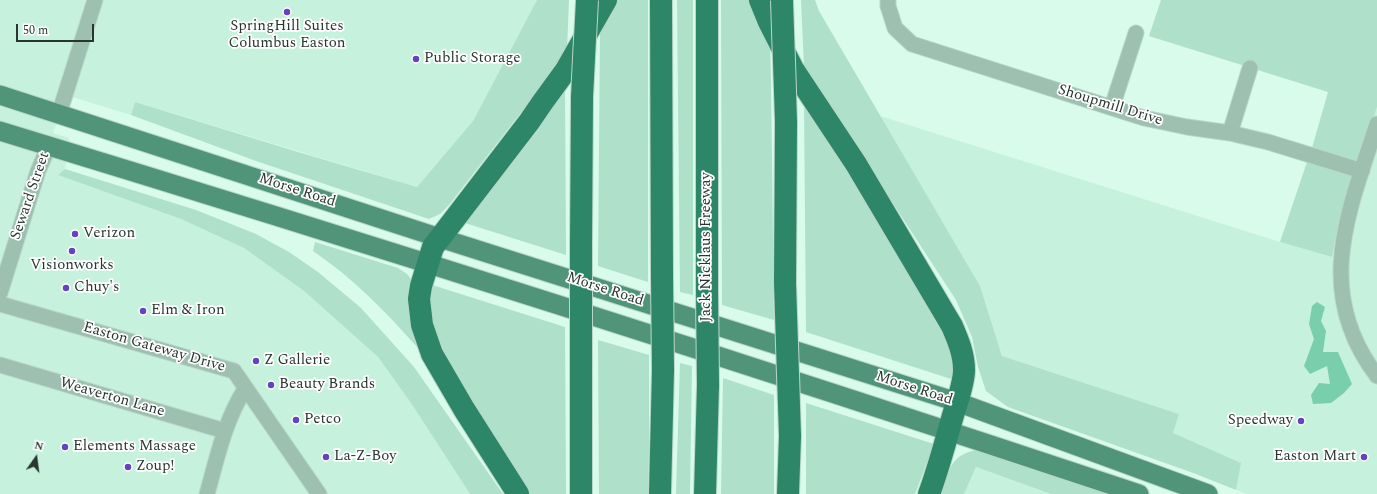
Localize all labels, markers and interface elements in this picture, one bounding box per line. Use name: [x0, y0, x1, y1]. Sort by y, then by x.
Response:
marker: SpringHill Suites Columbus Easton: [282, 7, 292, 17]
scale bar: [18, 16, 96, 42]
place label: SpringHill Suites Columbus Easton: [228, 18, 346, 53]
text: 50 m: [23, 21, 48, 40]
place label: Public Storage: [424, 50, 521, 68]
marker: Public Storage: [411, 54, 421, 64]
street label: Shoupmill Drive: [1055, 82, 1165, 130]
street label: Seward Street: [8, 150, 54, 242]
street label: Morse Road: [256, 170, 338, 212]
street label: Jack Nicklaus Freeway: [698, 172, 716, 322]
place label: Verizon: [83, 225, 135, 243]
marker: Verizon: [70, 229, 80, 239]
marker: Visionworks: [67, 246, 77, 256]
place label: Visionworks: [30, 257, 114, 275]
street label: Morse Road: [564, 269, 646, 311]
place label: Chuy's: [74, 279, 119, 297]
marker: Chuy's: [61, 283, 71, 293]
place label: Elm & Iron: [151, 302, 225, 320]
marker: Elm & Iron: [138, 306, 148, 316]
street label: Easton Gateway Drive: [81, 319, 227, 377]
place label: Z Gallerie: [264, 352, 330, 370]
marker: Z Gallerie: [251, 356, 261, 366]
street label: Morse Road: [873, 368, 955, 410]
street label: Weaverton Lane: [58, 374, 166, 422]
place label: Beauty Brands: [279, 376, 375, 394]
marker: Beauty Brands: [266, 380, 276, 390]
place label: Petco: [304, 411, 341, 429]
place label: Speedway: [1228, 412, 1293, 430]
marker: Petco: [291, 415, 301, 425]
marker: Speedway: [1296, 416, 1306, 426]
text: N: [33, 437, 45, 455]
north arrow: [16, 438, 56, 478]
place label: Elements Massage: [73, 438, 196, 456]
marker: Elements Massage: [60, 442, 70, 452]
place label: La-Z-Boy: [334, 448, 396, 466]
place label: Easton Mart: [1274, 448, 1356, 466]
marker: La-Z-Boy: [321, 452, 331, 462]
marker: Easton Mart: [1359, 452, 1369, 462]
place label: Zoup!: [136, 458, 174, 476]
marker: Zoup!: [123, 462, 133, 472]

